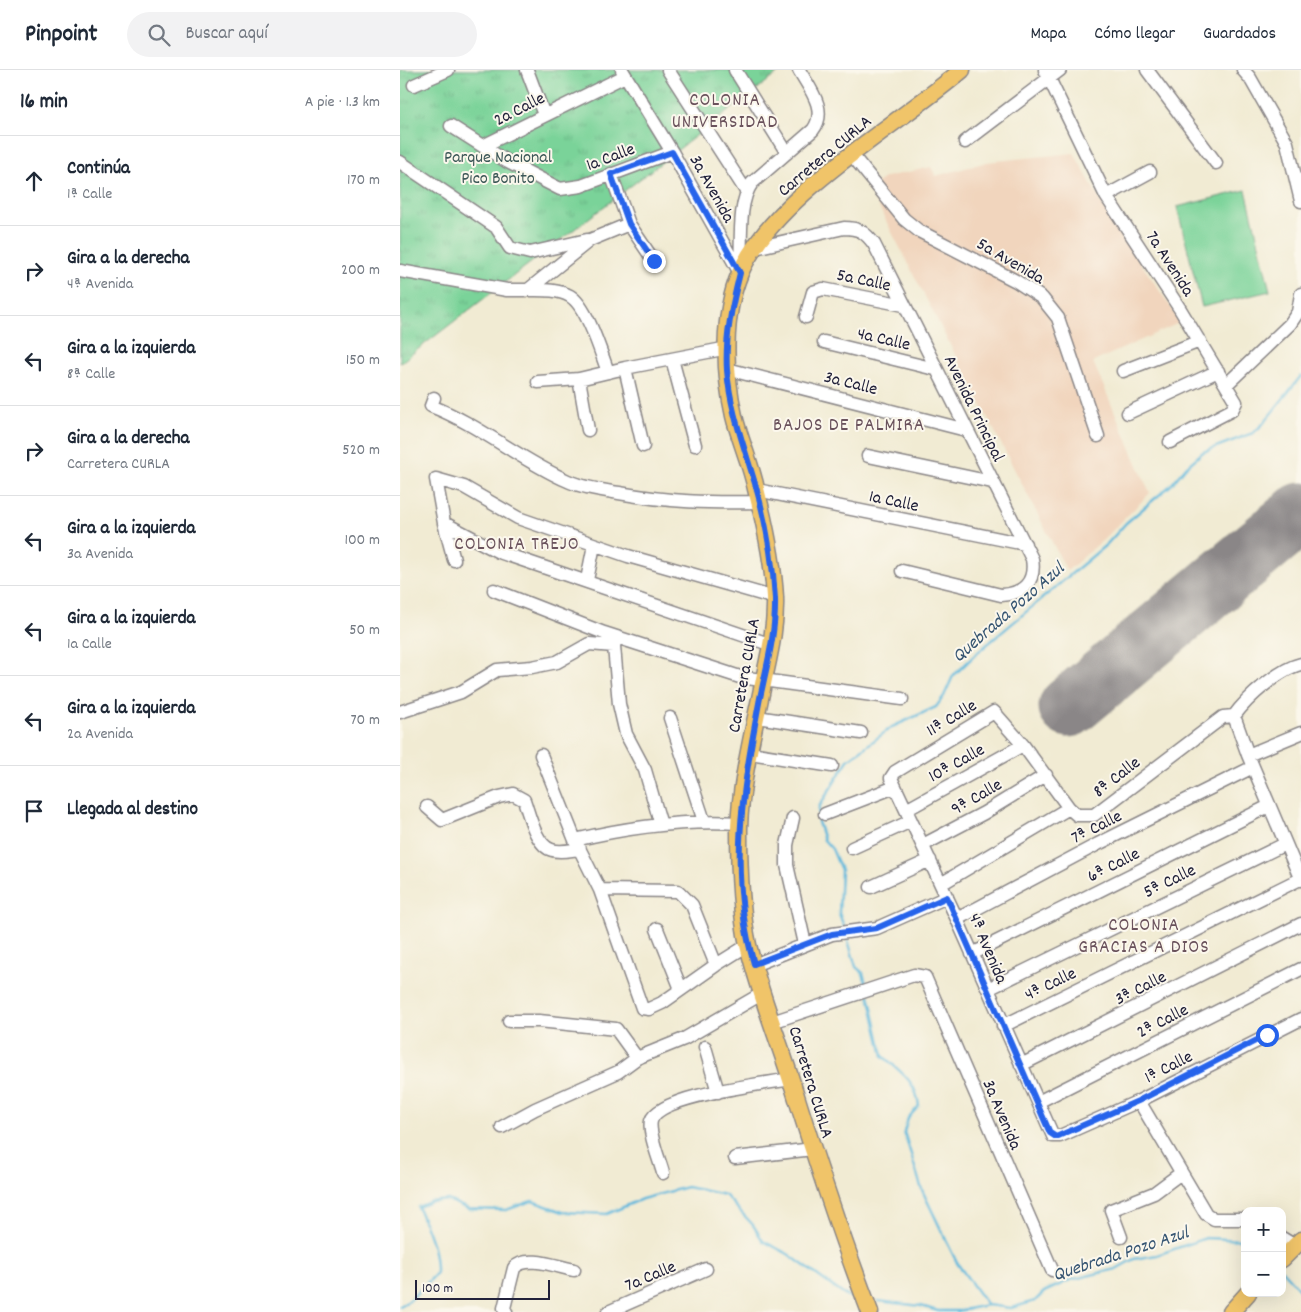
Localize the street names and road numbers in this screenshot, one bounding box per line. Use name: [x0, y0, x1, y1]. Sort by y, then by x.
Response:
street label: 2a Calle: [490, 87, 550, 134]
street label: Carretera CURLA: [773, 110, 878, 204]
street label: 1a Calle: [583, 138, 639, 179]
street label: 3a Avenida: [682, 151, 740, 228]
street label: 7a Avenida: [1138, 227, 1200, 302]
street label: 5a Avenida: [971, 233, 1049, 292]
street label: 5a Calle: [834, 264, 893, 299]
street label: 4a Calle: [854, 322, 913, 359]
street label: Avenida Principal: [936, 352, 1010, 467]
street label: 3a Calle: [821, 366, 880, 403]
street label: 1a Calle: [866, 485, 921, 520]
street label: Carretera CURLA: [723, 616, 768, 735]
street label: 11ª Calle: [922, 694, 982, 744]
street label: 10ª Calle: [925, 738, 990, 790]
street label: 8ª Calle: [1088, 751, 1147, 805]
street label: 9ª Calle: [947, 773, 1008, 823]
street label: 7ª Calle: [1067, 805, 1127, 852]
street label: 6ª Calle: [1084, 842, 1145, 890]
street label: 5ª Calle: [1140, 859, 1201, 906]
street label: 4ª Avenida: [961, 910, 1013, 989]
street label: 4ª Calle: [1021, 962, 1081, 1008]
street label: 3ª Calle: [1111, 966, 1171, 1013]
street label: 2ª Calle: [1133, 999, 1193, 1046]
street label: Carretera CURLA: [781, 1024, 839, 1142]
street label: 1ª Calle: [1141, 1045, 1198, 1091]
street label: 3a Avenida: [975, 1076, 1027, 1155]
street label: 7a Calle: [622, 1255, 680, 1299]

